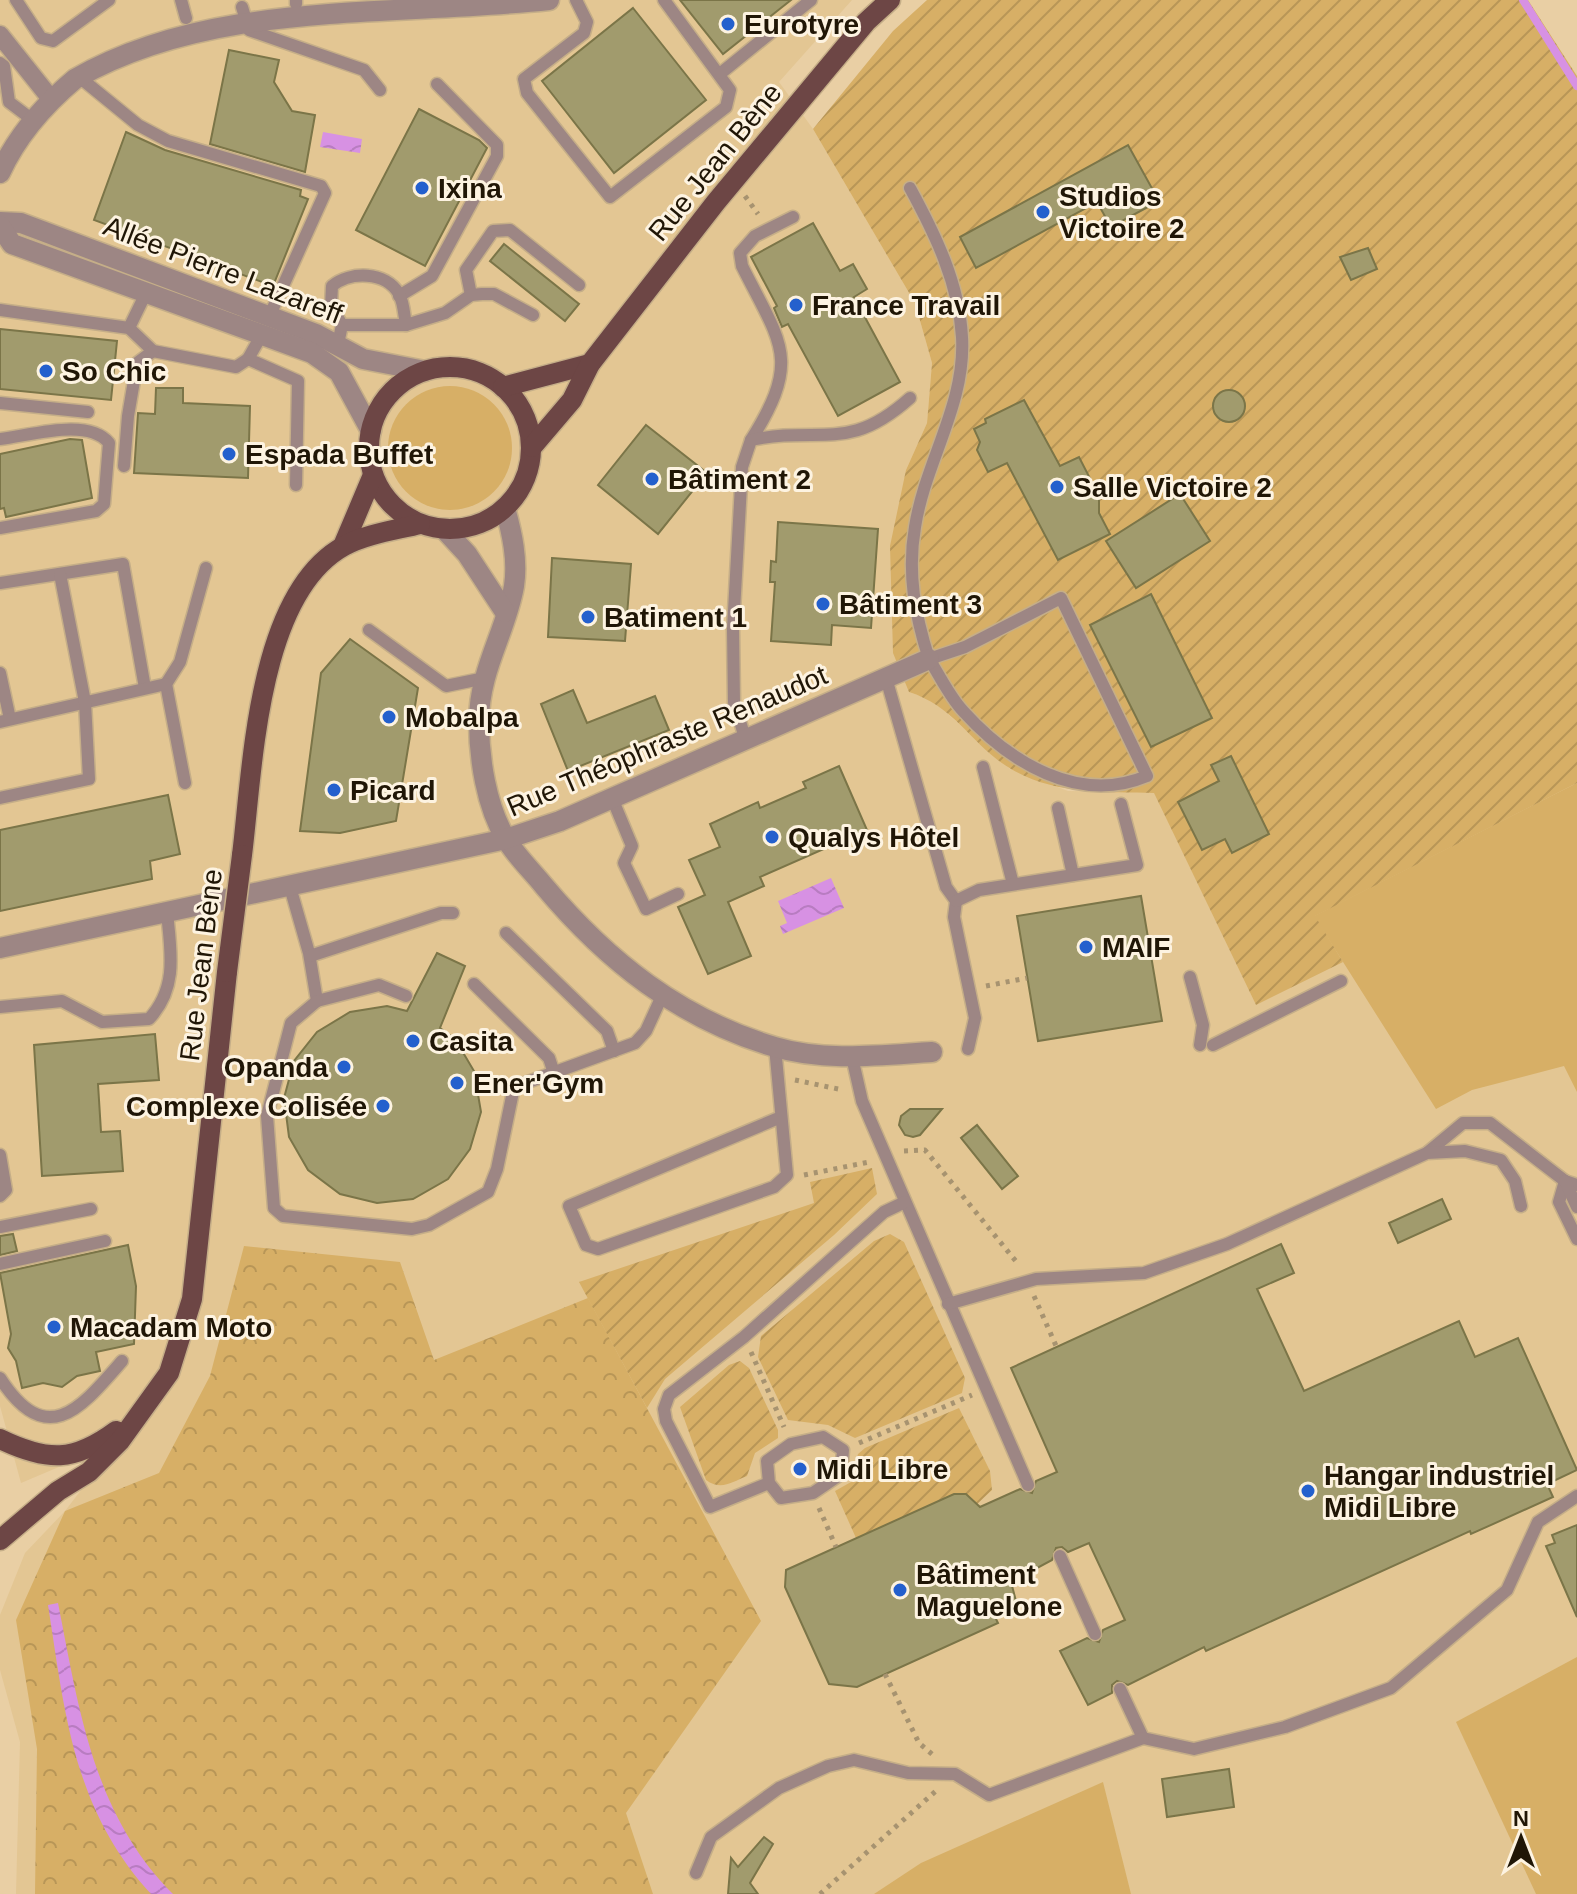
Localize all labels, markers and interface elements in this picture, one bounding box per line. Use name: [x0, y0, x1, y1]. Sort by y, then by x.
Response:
place label: Eurotyre: [744, 9, 859, 40]
marker: Eurotyre: [719, 15, 737, 33]
street label: Rue Jean Bène: [642, 77, 788, 247]
place label: Ixina: [438, 173, 502, 204]
marker: Ixina: [413, 179, 431, 197]
place label: Studios Victoire 2: [1059, 181, 1185, 244]
marker: Studios Victoire 2: [1034, 203, 1052, 221]
street label: Allée Pierre Lazareff: [99, 210, 347, 330]
place label: France Travail: [812, 290, 1000, 321]
marker: France Travail: [787, 296, 805, 314]
place label: So Chic: [62, 356, 166, 387]
marker: So Chic: [37, 362, 55, 380]
place label: Espada Buffet: [245, 439, 433, 470]
marker: Espada Buffet: [220, 445, 238, 463]
place label: Bâtiment 2: [668, 464, 811, 495]
marker: Bâtiment 2: [643, 470, 661, 488]
place label: Salle Victoire 2: [1073, 472, 1272, 503]
marker: Salle Victoire 2: [1048, 478, 1066, 496]
place label: Bâtiment 3: [839, 589, 982, 620]
marker: Bâtiment 3: [814, 595, 832, 613]
place label: Batiment 1: [604, 602, 747, 633]
marker: Batiment 1: [579, 608, 597, 626]
street label: Rue Théophraste Renaudot: [502, 659, 832, 823]
place label: Mobalpa: [405, 702, 519, 733]
marker: Mobalpa: [380, 708, 398, 726]
place label: Picard: [350, 775, 436, 806]
marker: Picard: [325, 781, 343, 799]
place label: Qualys Hôtel: [788, 822, 959, 853]
marker: Qualys Hôtel: [763, 828, 781, 846]
street label: Rue Jean Bène: [174, 867, 228, 1063]
place label: MAIF: [1102, 932, 1170, 963]
marker: MAIF: [1077, 938, 1095, 956]
place label: Casita: [429, 1026, 513, 1057]
marker: Casita: [404, 1032, 422, 1050]
place label: Opanda: [224, 1052, 328, 1083]
marker: Opanda: [335, 1058, 353, 1076]
place label: Ener'Gym: [473, 1068, 604, 1099]
marker: Ener'Gym: [448, 1074, 466, 1092]
place label: Complexe Colisée: [126, 1091, 367, 1122]
marker: Complexe Colisée: [374, 1097, 392, 1115]
place label: Macadam Moto: [70, 1312, 272, 1343]
marker: Macadam Moto: [45, 1318, 63, 1336]
place label: Midi Libre: [816, 1454, 948, 1485]
marker: Midi Libre: [791, 1460, 809, 1478]
place label: Hangar industriel Midi Libre: [1324, 1460, 1554, 1523]
marker: Hangar industriel Midi Libre: [1299, 1482, 1317, 1500]
place label: Bâtiment Maguelone: [916, 1559, 1062, 1622]
marker: Bâtiment Maguelone: [891, 1581, 909, 1599]
north arrow: [1481, 1798, 1561, 1878]
text: N: [1513, 1806, 1529, 1831]

